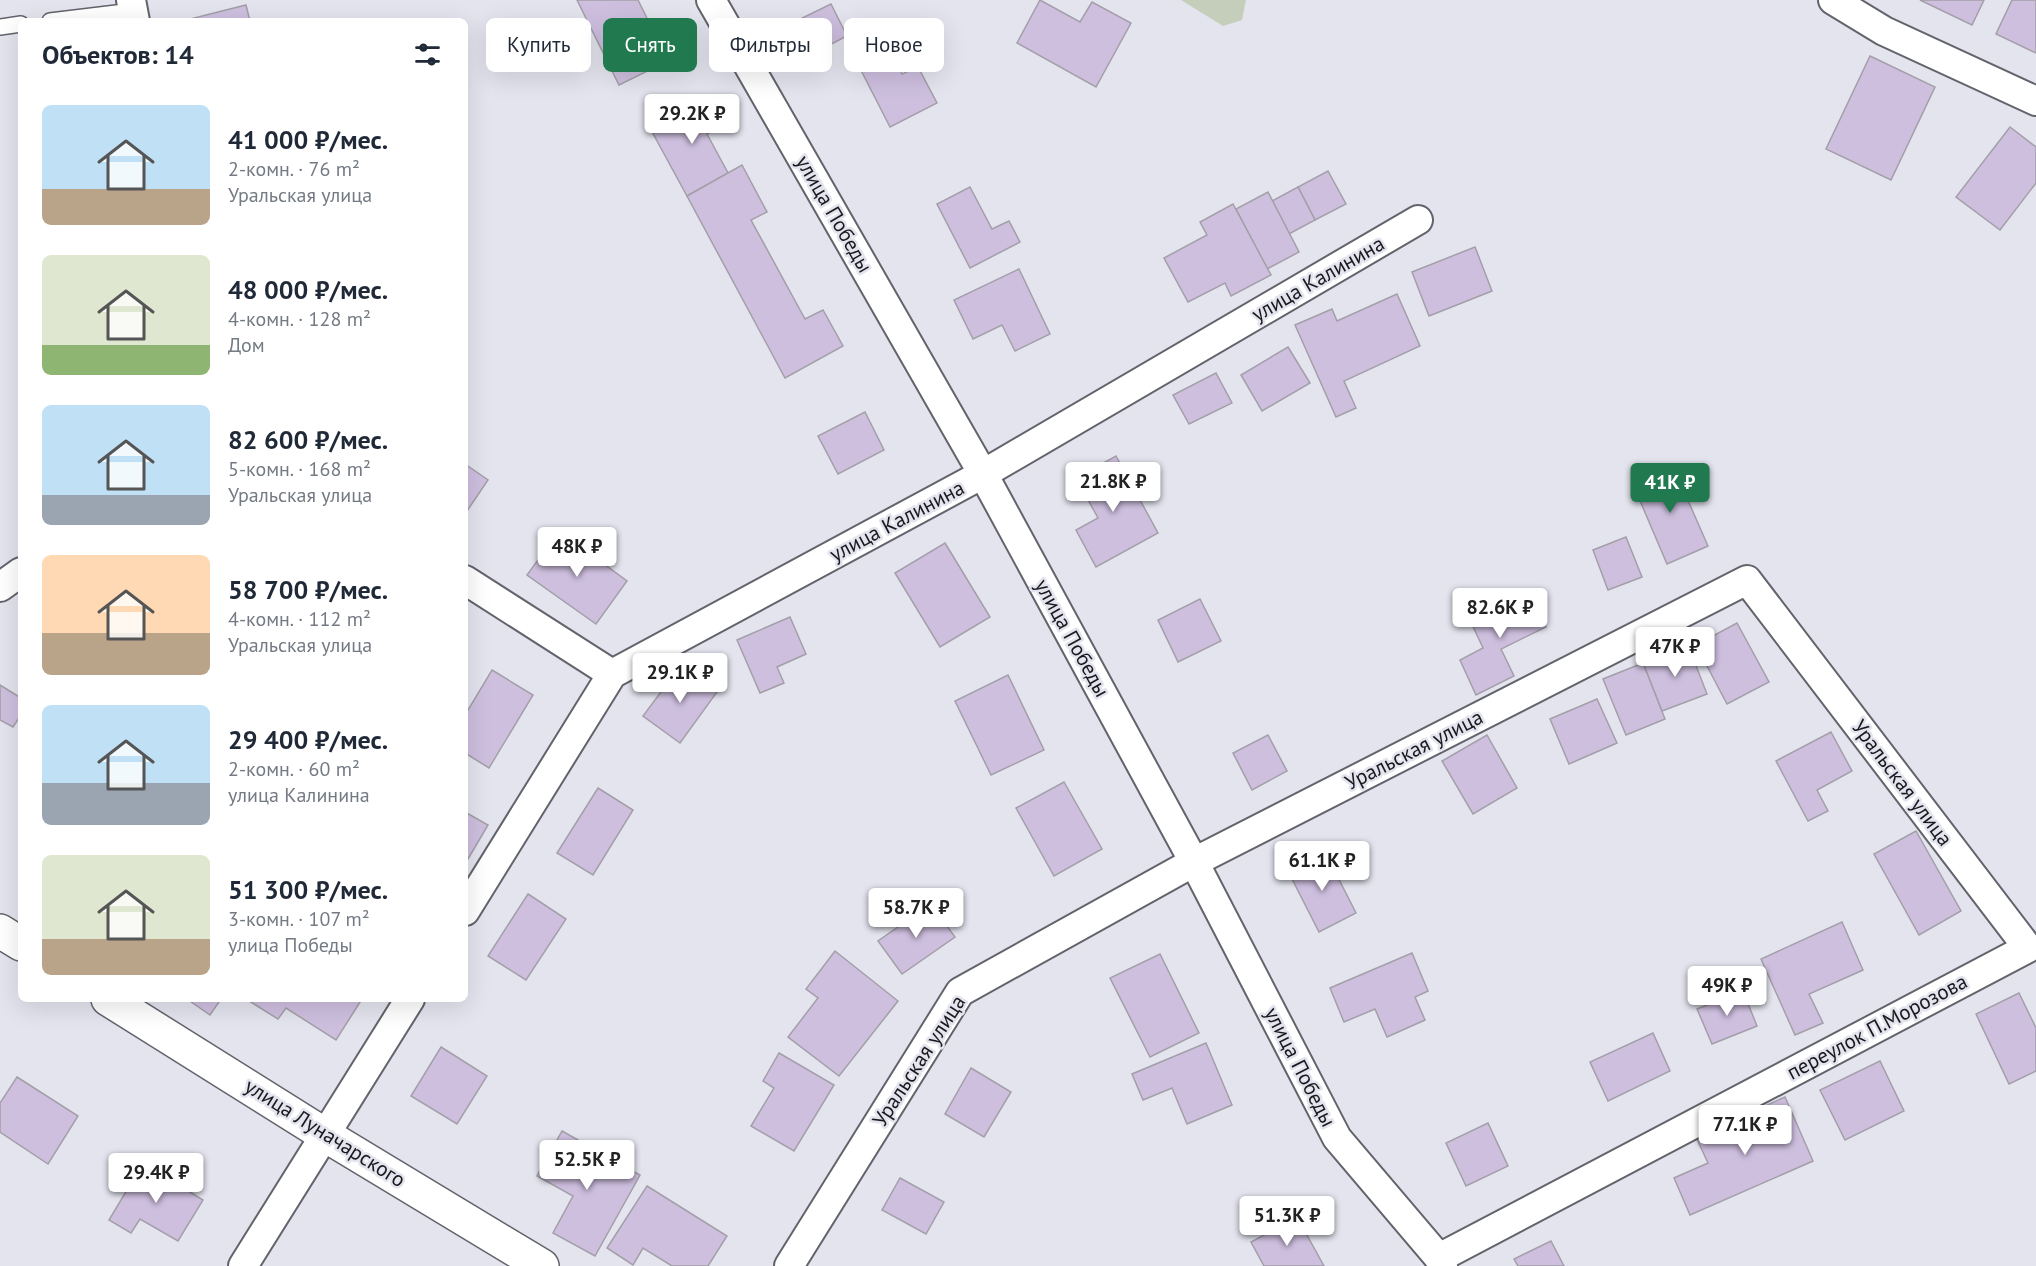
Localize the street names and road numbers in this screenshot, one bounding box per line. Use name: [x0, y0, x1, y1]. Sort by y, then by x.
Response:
street label: улица Победы: [790, 150, 879, 277]
street label: улица Калинина: [1247, 230, 1389, 327]
street label: улица Калинина: [825, 474, 969, 567]
street label: улица Победы: [1029, 574, 1116, 702]
street label: Уральская улица: [1340, 703, 1487, 796]
street label: Уральская улица: [1846, 714, 1959, 851]
street label: переулок П.Морозова: [1782, 968, 1972, 1086]
street label: Уральская улица: [866, 990, 971, 1132]
street label: улица Победы: [1259, 1002, 1342, 1131]
street label: улица Луначарского: [240, 1072, 411, 1193]

